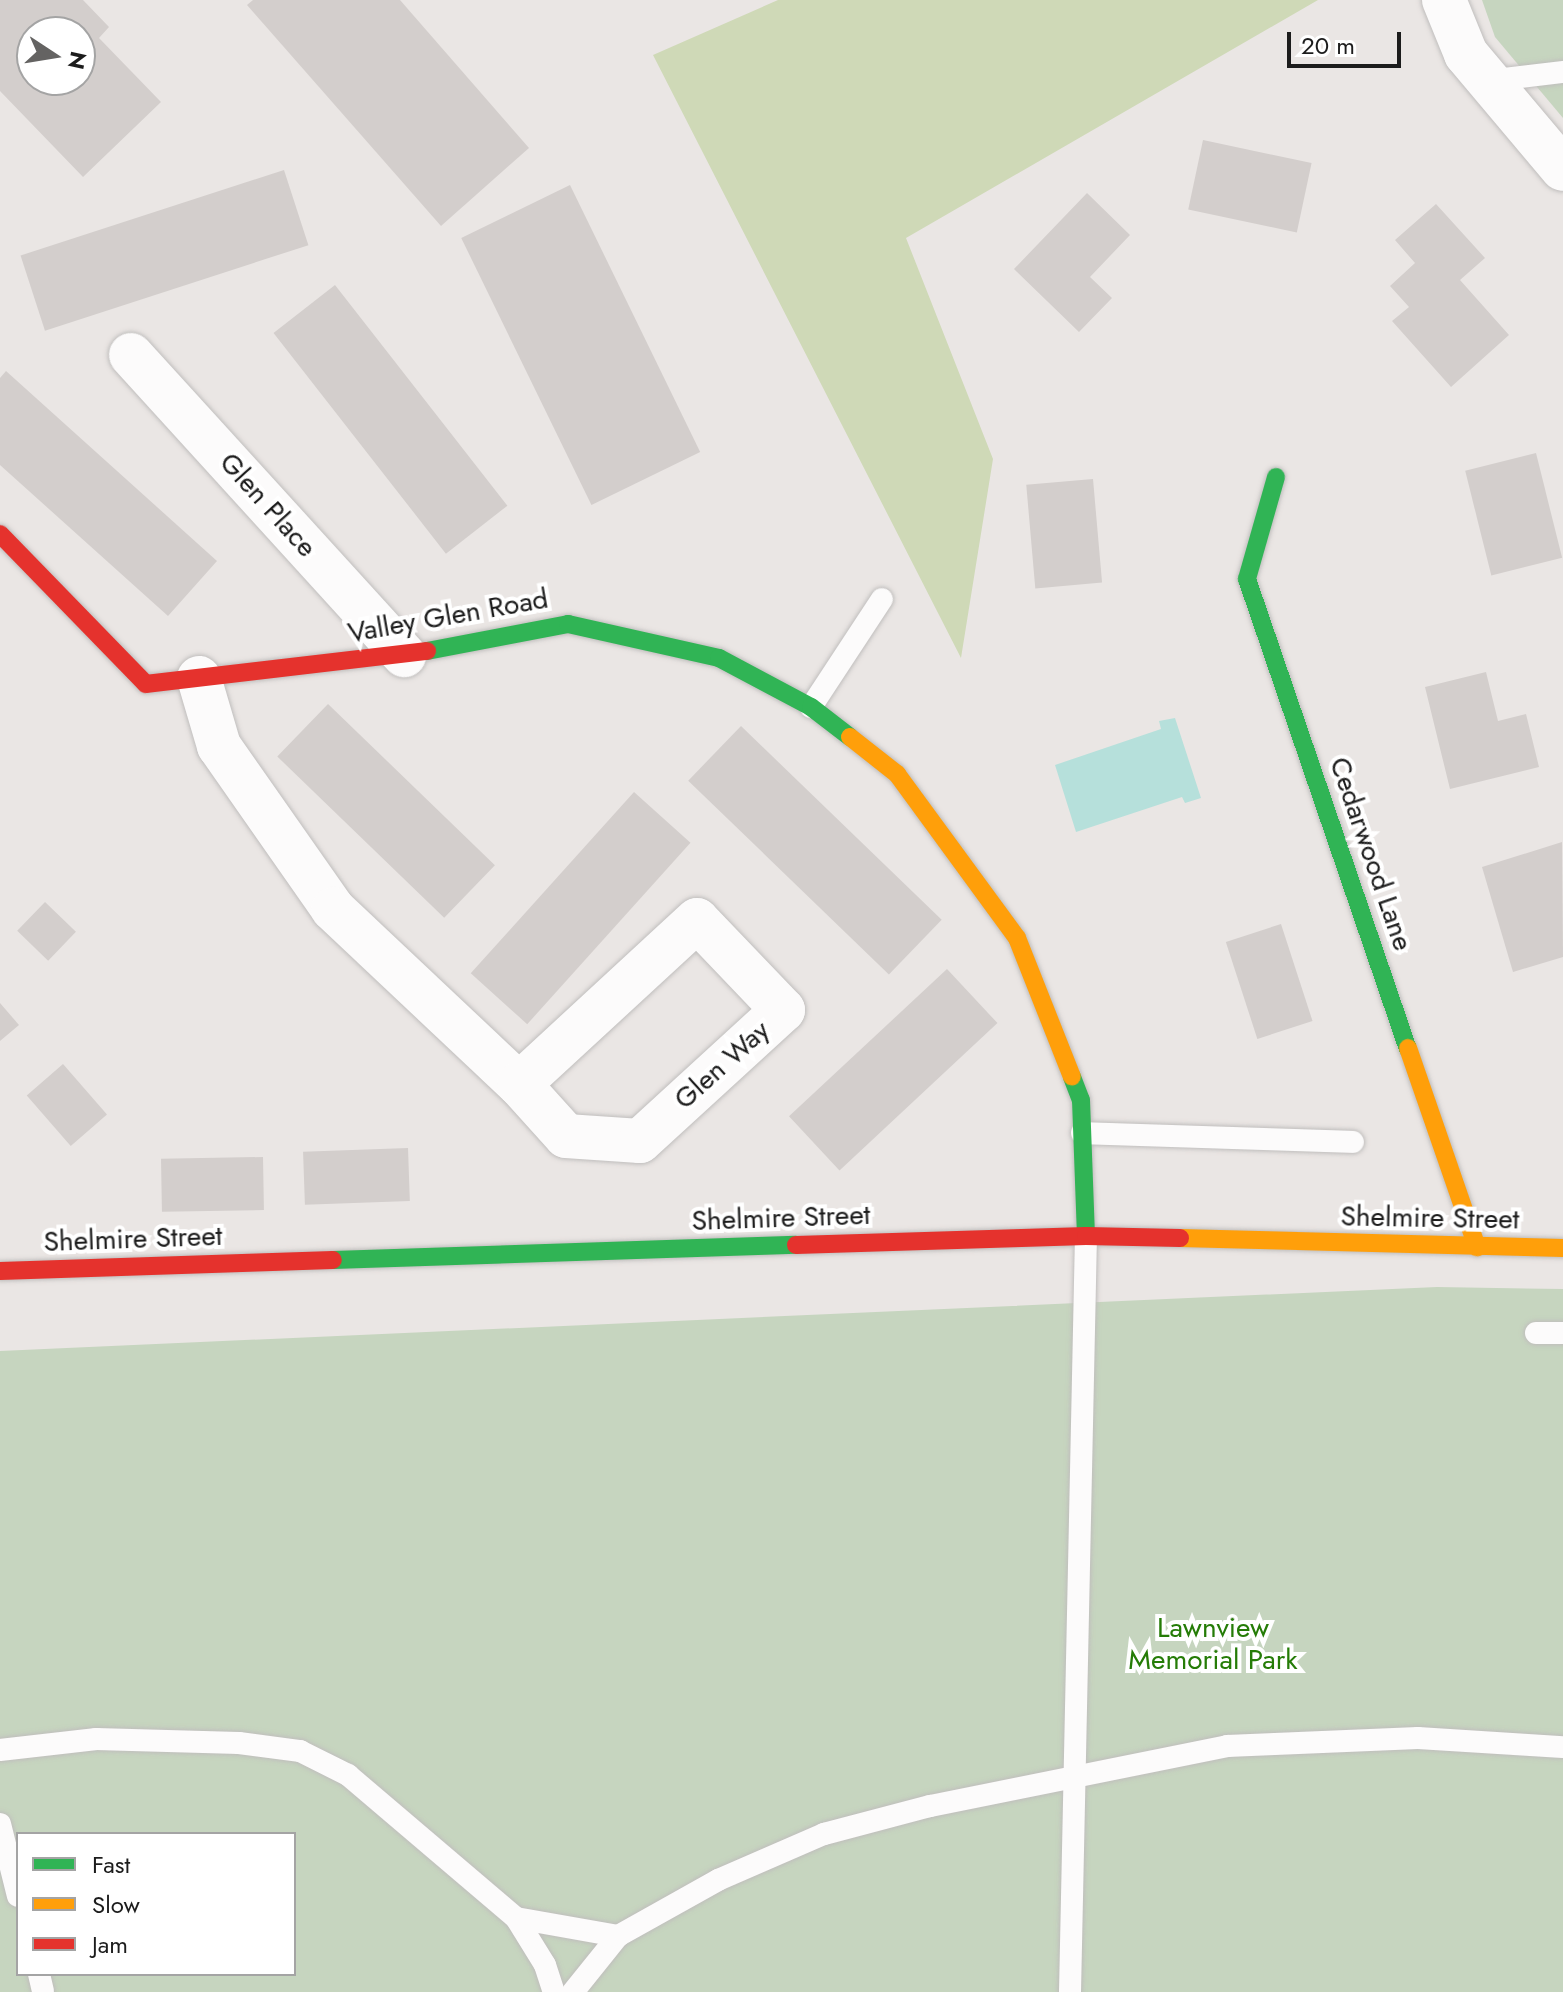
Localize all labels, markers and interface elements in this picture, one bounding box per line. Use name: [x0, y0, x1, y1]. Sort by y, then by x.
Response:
north arrow: [16, 16, 96, 96]
scale bar: [1291, 16, 1405, 66]
text: 20 m: [1301, 28, 1355, 63]
text: N: [60, 49, 95, 72]
street label: Glen Place: [212, 446, 324, 564]
street label: Valley Glen Road: [345, 582, 551, 650]
street label: Cedarwood Lane: [1322, 753, 1420, 955]
street label: Glen Way: [668, 1014, 776, 1116]
street label: Shelmire Street: [691, 1198, 871, 1238]
street label: Shelmire Street: [1340, 1200, 1520, 1236]
street label: Shelmire Street: [43, 1219, 223, 1259]
park label: Lawnview Memorial Park: [1128, 1611, 1298, 1677]
legend: [16, 1832, 296, 1976]
text: Fast: [92, 1847, 130, 1882]
text: Slow: [92, 1887, 140, 1922]
text: Jam: [92, 1927, 128, 1962]

